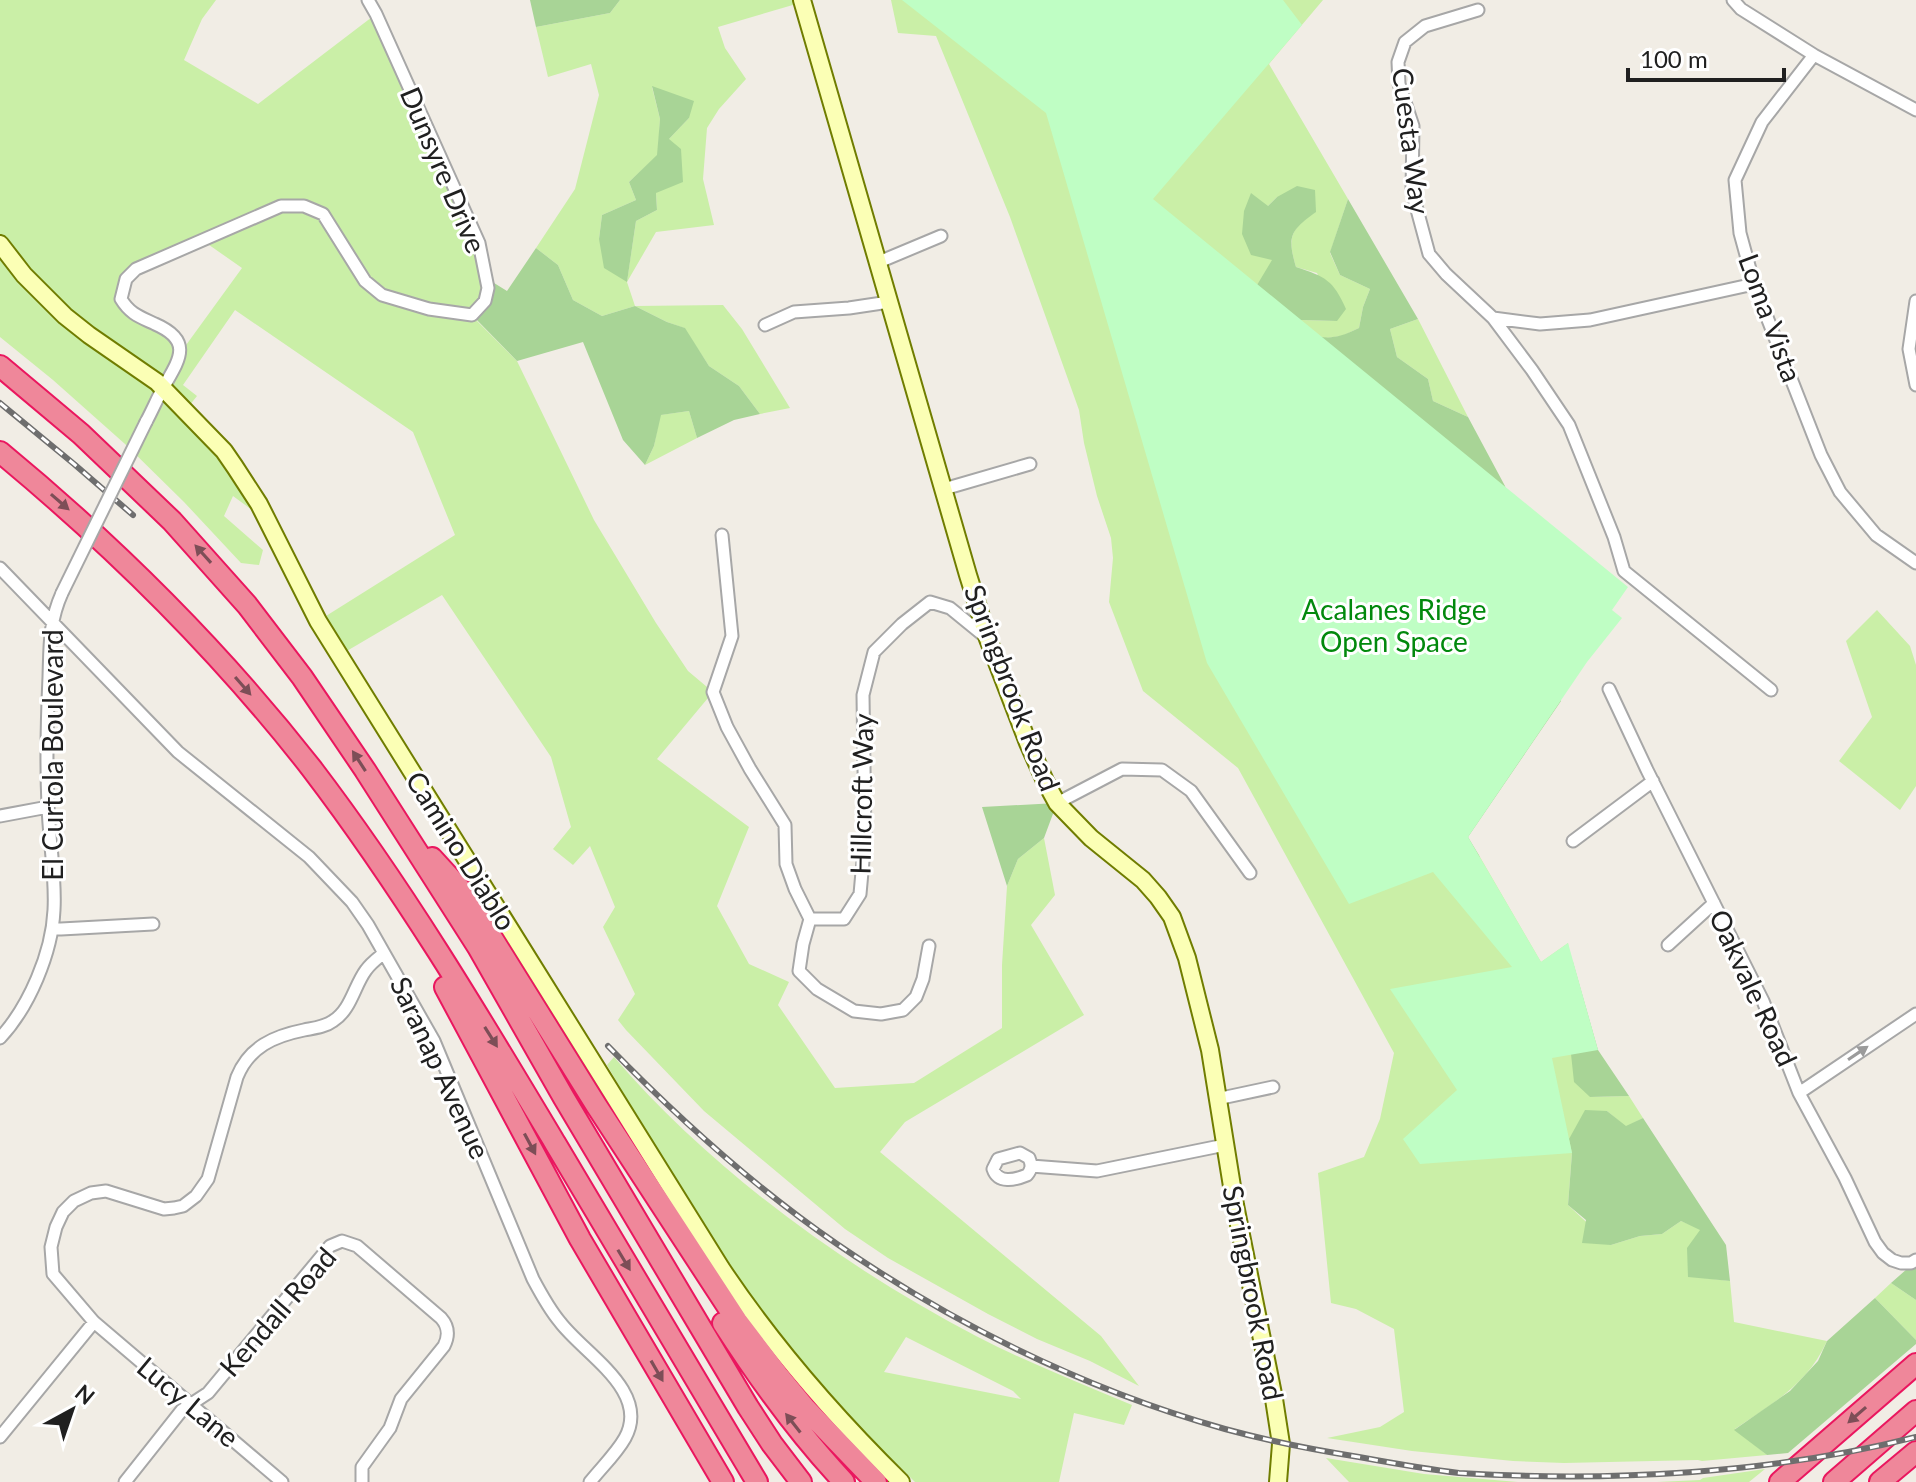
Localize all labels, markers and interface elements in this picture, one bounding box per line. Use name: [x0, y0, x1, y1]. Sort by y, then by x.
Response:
scale bar: [1628, 32, 1784, 82]
text: 100 m: [1640, 44, 1708, 73]
street label: Cuesta Way: [1386, 66, 1438, 217]
street label: Dunsyre Drive: [394, 82, 494, 258]
street label: Loma Vista: [1732, 249, 1810, 386]
one-way arrow: [49, 493, 69, 510]
one-way arrow: [194, 545, 212, 564]
street label: Springbrook Road: [958, 580, 1068, 796]
park label: Acalanes Ridge Open Space: [1302, 592, 1486, 658]
street label: El Curtola Boulevard: [35, 629, 69, 881]
one-way arrow: [234, 676, 251, 696]
street label: Hillcroft Way: [843, 713, 879, 875]
one-way arrow: [352, 751, 367, 772]
street label: Camino Diablo: [400, 765, 524, 936]
street label: Oakvale Road: [1703, 904, 1805, 1071]
street label: Saranap Avenue: [384, 971, 498, 1164]
one-way arrow: [484, 1026, 498, 1048]
one-way arrow: [1847, 1046, 1868, 1061]
one-way arrow: [523, 1133, 536, 1156]
street label: Springbrook Road: [1216, 1182, 1291, 1403]
street label: Kendall Road: [212, 1240, 343, 1383]
one-way arrow: [617, 1249, 631, 1271]
street label: Lucy Lane: [131, 1349, 246, 1454]
one-way arrow: [650, 1360, 664, 1382]
north arrow: [32, 1370, 112, 1450]
text: N: [70, 1379, 100, 1410]
one-way arrow: [1848, 1406, 1868, 1423]
one-way arrow: [786, 1413, 802, 1433]

